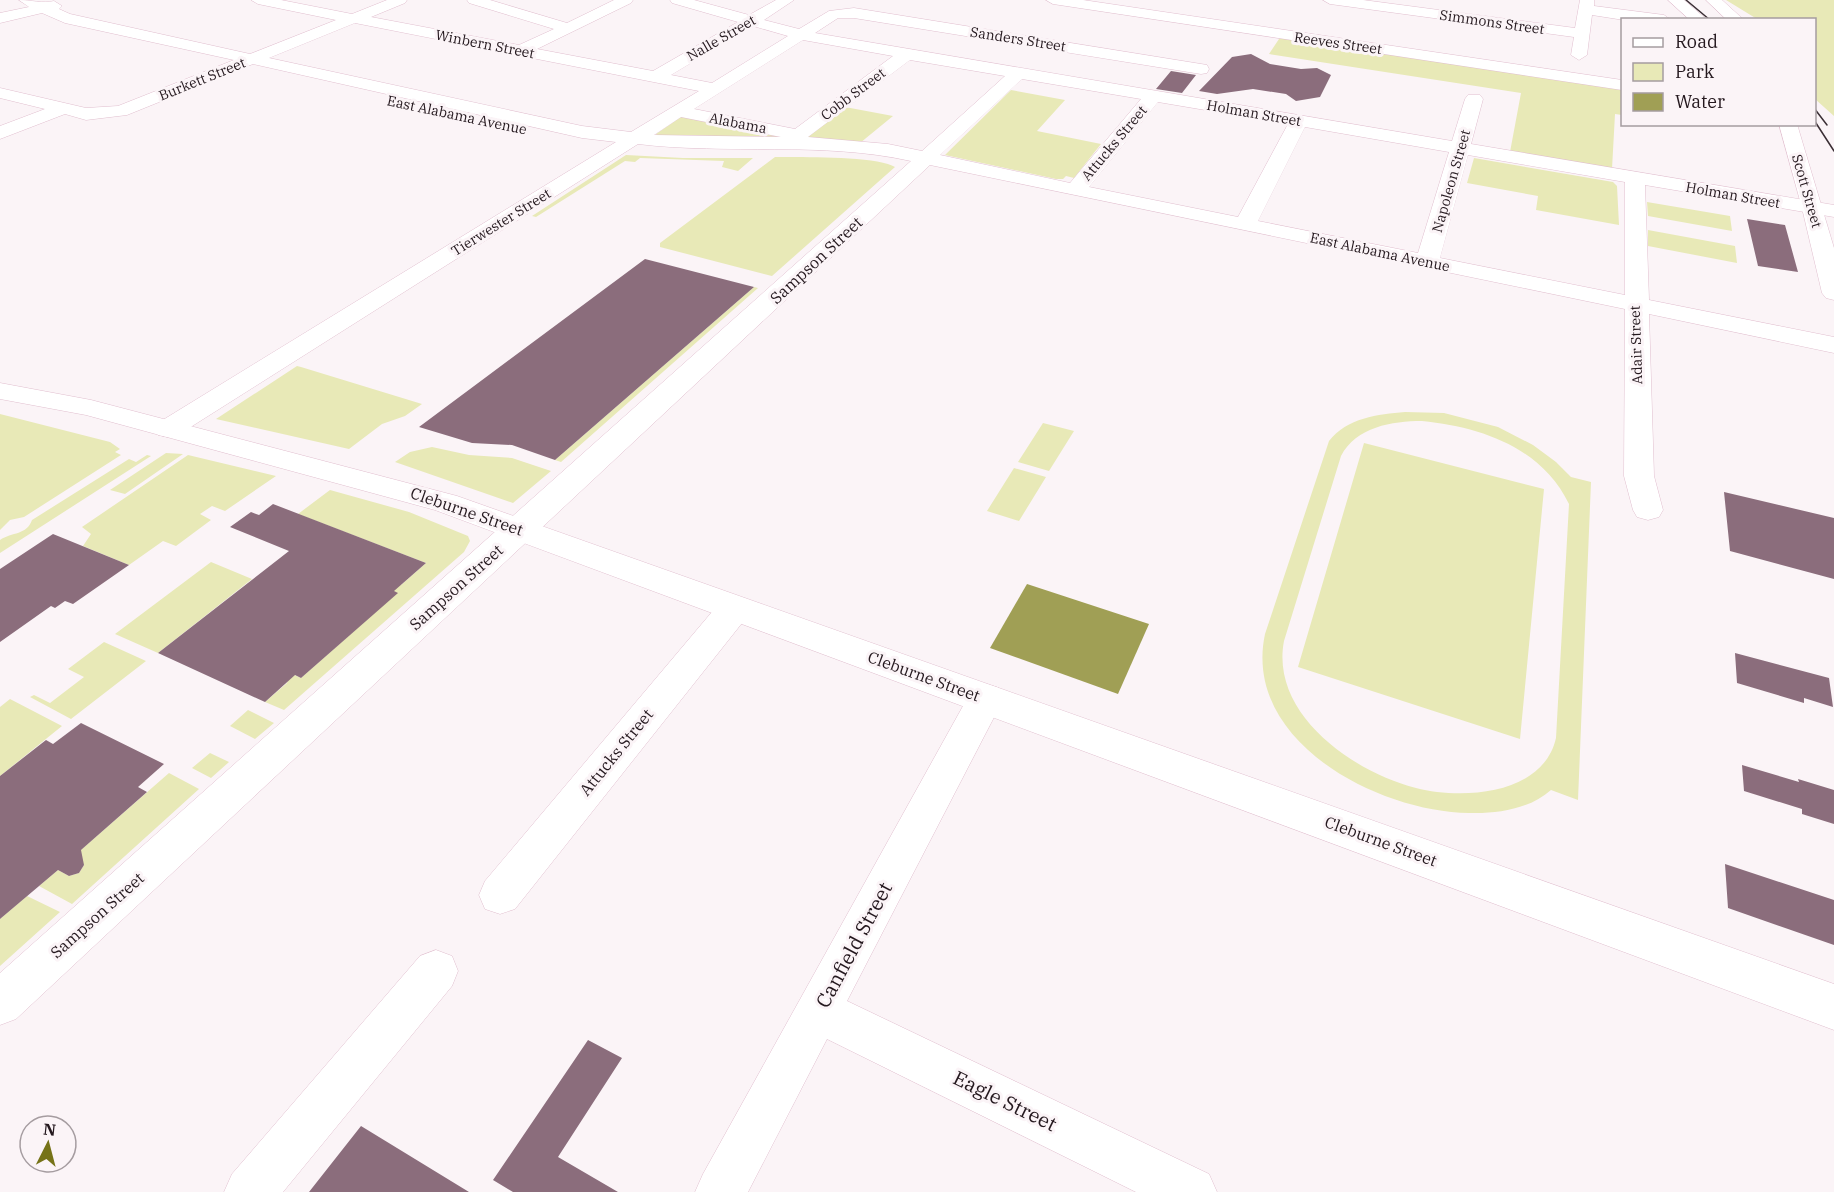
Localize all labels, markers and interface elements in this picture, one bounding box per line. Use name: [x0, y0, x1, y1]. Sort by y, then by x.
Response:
street label: Simmons Street: [1438, 6, 1546, 38]
street label: Nalle Street: [683, 11, 759, 65]
legend: [1621, 18, 1816, 126]
street label: Sanders Street: [969, 23, 1067, 55]
street label: Winbern Street: [434, 26, 536, 62]
street label: Reeves Street: [1293, 28, 1383, 58]
text: Road: [1675, 30, 1718, 53]
street label: Burkett Street: [156, 53, 248, 105]
text: Park: [1675, 60, 1715, 83]
street label: Cobb Street: [817, 64, 889, 124]
text: Water: [1675, 90, 1725, 113]
street label: East Alabama Avenue: [386, 91, 528, 139]
street label: Holman Street: [1205, 96, 1303, 130]
street label: Attucks Street: [1077, 102, 1151, 184]
street label: Alabama: [708, 109, 769, 137]
street label: Napoleon Street: [1428, 127, 1474, 235]
street label: Scott Street: [1788, 152, 1826, 230]
street label: Holman Street: [1684, 178, 1782, 212]
street label: Tierwester Street: [448, 184, 554, 260]
street label: Sampson Street: [766, 212, 867, 308]
street label: East Alabama Avenue: [1309, 228, 1451, 276]
street label: Adair Street: [1626, 305, 1646, 385]
street label: Cleburne Street: [408, 482, 526, 540]
street label: Sampson Street: [405, 540, 507, 634]
street label: Cleburne Street: [865, 646, 983, 706]
street label: Attucks Street: [575, 704, 657, 799]
street label: Cleburne Street: [1322, 811, 1440, 871]
street label: Sampson Street: [46, 868, 148, 962]
street label: Canfield Street: [809, 877, 898, 1012]
street label: Eagle Street: [949, 1064, 1061, 1137]
north arrow: [18, 1114, 78, 1174]
text: N: [42, 1118, 57, 1140]

